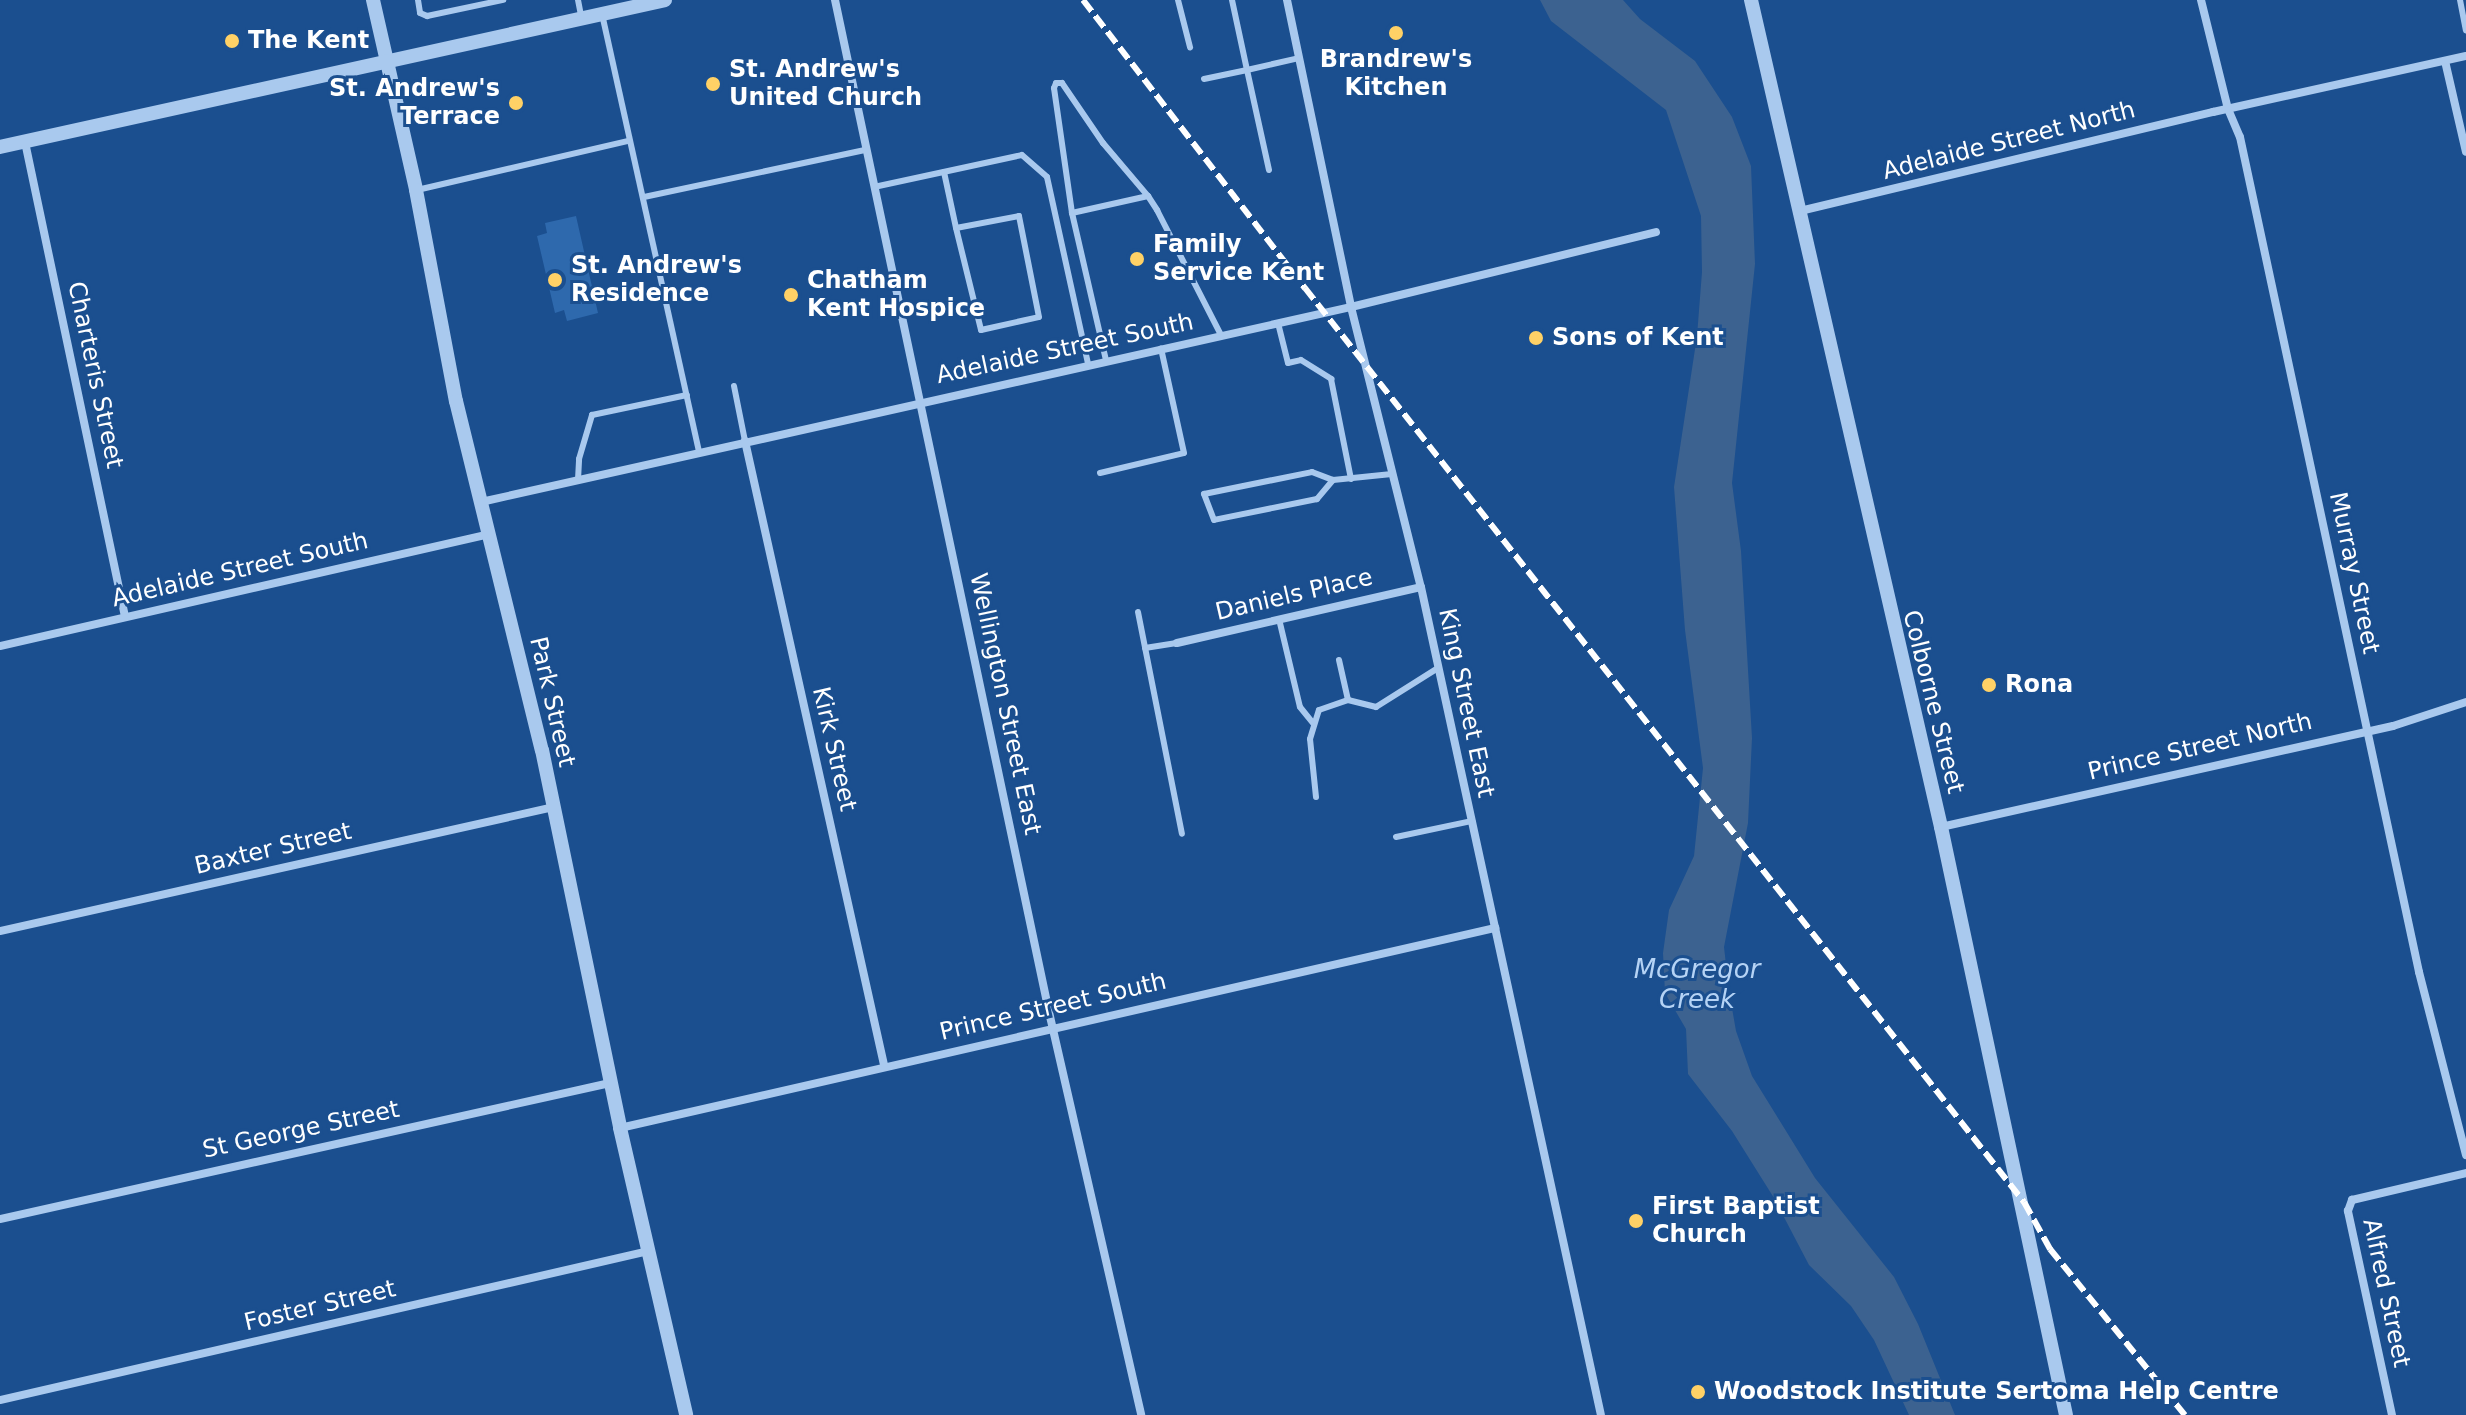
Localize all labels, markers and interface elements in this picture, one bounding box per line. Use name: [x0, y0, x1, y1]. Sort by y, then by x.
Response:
marker: Brandrew's Kitchen: [1387, 24, 1405, 42]
place label: The Kent: [248, 27, 369, 55]
marker: The Kent: [223, 32, 241, 50]
place label: Brandrew's Kitchen: [1320, 46, 1472, 102]
place label: St. Andrew's United Church: [729, 56, 922, 112]
place label: St. Andrew's Terrace: [329, 75, 500, 131]
marker: St. Andrew's United Church: [704, 75, 722, 93]
marker: St. Andrew's Terrace: [507, 94, 525, 112]
street label: Adelaide Street North: [1880, 96, 2138, 186]
place label: Family Service Kent: [1153, 231, 1324, 287]
marker: Family Service Kent: [1128, 250, 1146, 268]
place label: St. Andrew's Residence: [571, 252, 742, 308]
place label: Chatham Kent Hospice: [807, 267, 985, 323]
marker: St. Andrew's Residence: [546, 271, 564, 289]
street label: Charteris Street: [61, 279, 129, 471]
marker: Chatham Kent Hospice: [782, 286, 800, 304]
street label: Adelaide Street South: [934, 308, 1196, 390]
place label: Sons of Kent: [1552, 324, 1724, 352]
marker: Sons of Kent: [1527, 329, 1545, 347]
street label: Murray Street: [2323, 489, 2385, 657]
street label: Adelaide Street South: [109, 527, 371, 613]
street label: Daniels Place: [1213, 563, 1375, 627]
street label: Wellington Street East: [963, 571, 1047, 837]
street label: King Street East: [1432, 606, 1500, 800]
street label: Colborne Street: [1896, 607, 1970, 797]
street label: Park Street: [523, 634, 581, 770]
place label: Rona: [2005, 671, 2073, 699]
marker: Rona: [1980, 676, 1998, 694]
street label: Kirk Street: [806, 684, 862, 814]
street label: Prince Street North: [2085, 707, 2315, 787]
street label: Baxter Street: [192, 817, 354, 881]
water label: McGregor Creek: [1634, 954, 1760, 1016]
street label: Prince Street South: [937, 967, 1169, 1047]
street label: St George Street: [200, 1095, 402, 1165]
place label: First Baptist Church: [1652, 1193, 1820, 1249]
marker: First Baptist Church: [1627, 1212, 1645, 1230]
street label: Alfred Street: [2356, 1216, 2416, 1370]
street label: Foster Street: [241, 1275, 399, 1337]
place label: Woodstock Institute Sertoma Help Centre: [1714, 1378, 2279, 1406]
marker: Woodstock Institute Sertoma Help Centre: [1689, 1383, 1707, 1401]

